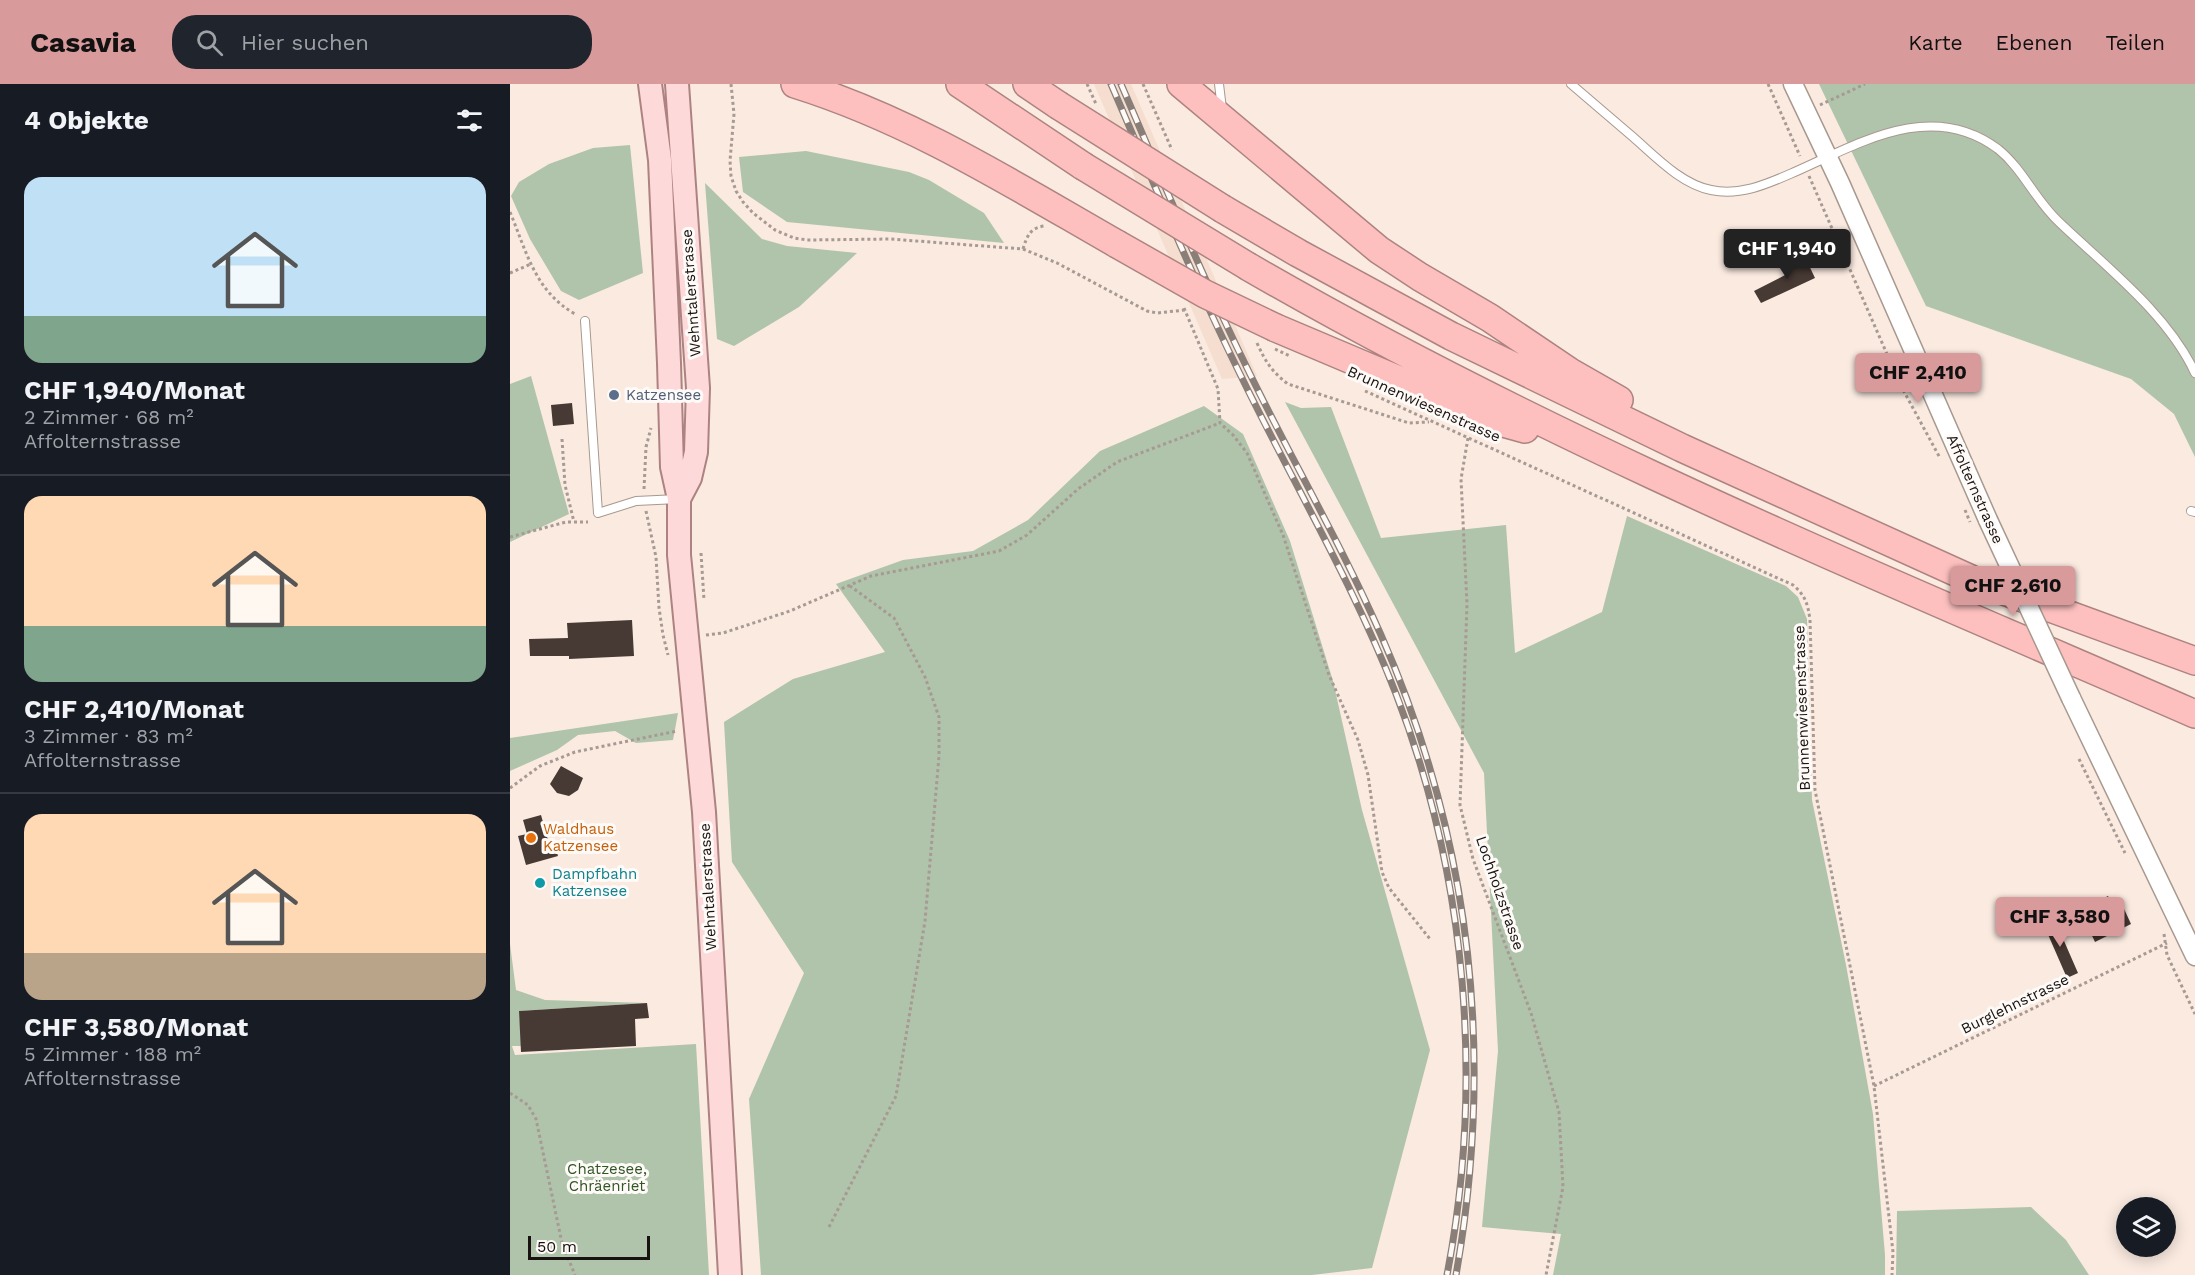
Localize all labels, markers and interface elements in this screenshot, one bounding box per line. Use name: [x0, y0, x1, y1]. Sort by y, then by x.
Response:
search box: [172, 15, 592, 69]
text: Casavia: [30, 26, 136, 59]
icon: search: [193, 26, 226, 59]
text: Hier suchen: [241, 30, 369, 55]
text: Karte: [1908, 30, 1963, 55]
text: Ebenen: [1996, 30, 2072, 55]
text: Teilen: [2105, 30, 2165, 55]
icon: filters: [453, 104, 486, 137]
text: 4 Objekte: [24, 105, 149, 135]
icon: home: [201, 216, 309, 324]
street label: Wehntalerstrasse: [678, 229, 704, 357]
pin: CHF 1,940: [1718, 229, 1856, 280]
text: CHF 1,940: [1738, 236, 1836, 260]
pin: CHF 2,410: [1849, 353, 1987, 404]
text: CHF 2,410: [1869, 360, 1967, 384]
street label: Brunnenwiesenstrasse: [1345, 362, 1503, 446]
text: CHF 1,940/Monat: [24, 375, 245, 405]
place label: Katzensee: [626, 386, 701, 404]
marker: Katzensee: [607, 388, 621, 402]
text: 2 Zimmer · 68 m²: [24, 405, 194, 429]
text: Affolternstrasse: [24, 429, 181, 453]
street label: Affolternstrasse: [1943, 432, 2007, 546]
icon: home: [201, 535, 309, 643]
pin: CHF 2,610: [1944, 566, 2082, 617]
text: CHF 2,610: [1964, 573, 2062, 597]
street label: Brunnenwiesenstrasse: [1790, 625, 1814, 791]
text: CHF 2,410/Monat: [24, 694, 244, 724]
text: 3 Zimmer · 83 m²: [24, 724, 193, 748]
text: Affolternstrasse: [24, 748, 181, 772]
place label: Waldhaus Katzensee: [543, 820, 618, 855]
street label: Wehntalerstrasse: [696, 823, 720, 951]
marker: Waldhaus Katzensee: [524, 831, 538, 845]
street label: Lochholzstrasse: [1472, 834, 1528, 952]
icon: home: [201, 853, 309, 961]
place label: Dampfbahn Katzensee: [552, 865, 637, 900]
marker: Dampfbahn Katzensee: [533, 876, 547, 890]
pin: CHF 3,580: [1991, 897, 2129, 948]
text: CHF 3,580: [2010, 904, 2110, 928]
street label: Burglehnstrasse: [1958, 970, 2072, 1038]
text: CHF 3,580/Monat: [24, 1012, 248, 1042]
text: 5 Zimmer · 188 m²: [24, 1042, 201, 1066]
text: Affolternstrasse: [24, 1066, 181, 1090]
park label: Chatzesee, Chräenriet: [567, 1160, 647, 1195]
map controls: [2116, 1197, 2176, 1257]
button: layers: [2116, 1197, 2176, 1257]
scale bar: [528, 1233, 650, 1260]
text: 50 m: [537, 1237, 577, 1256]

